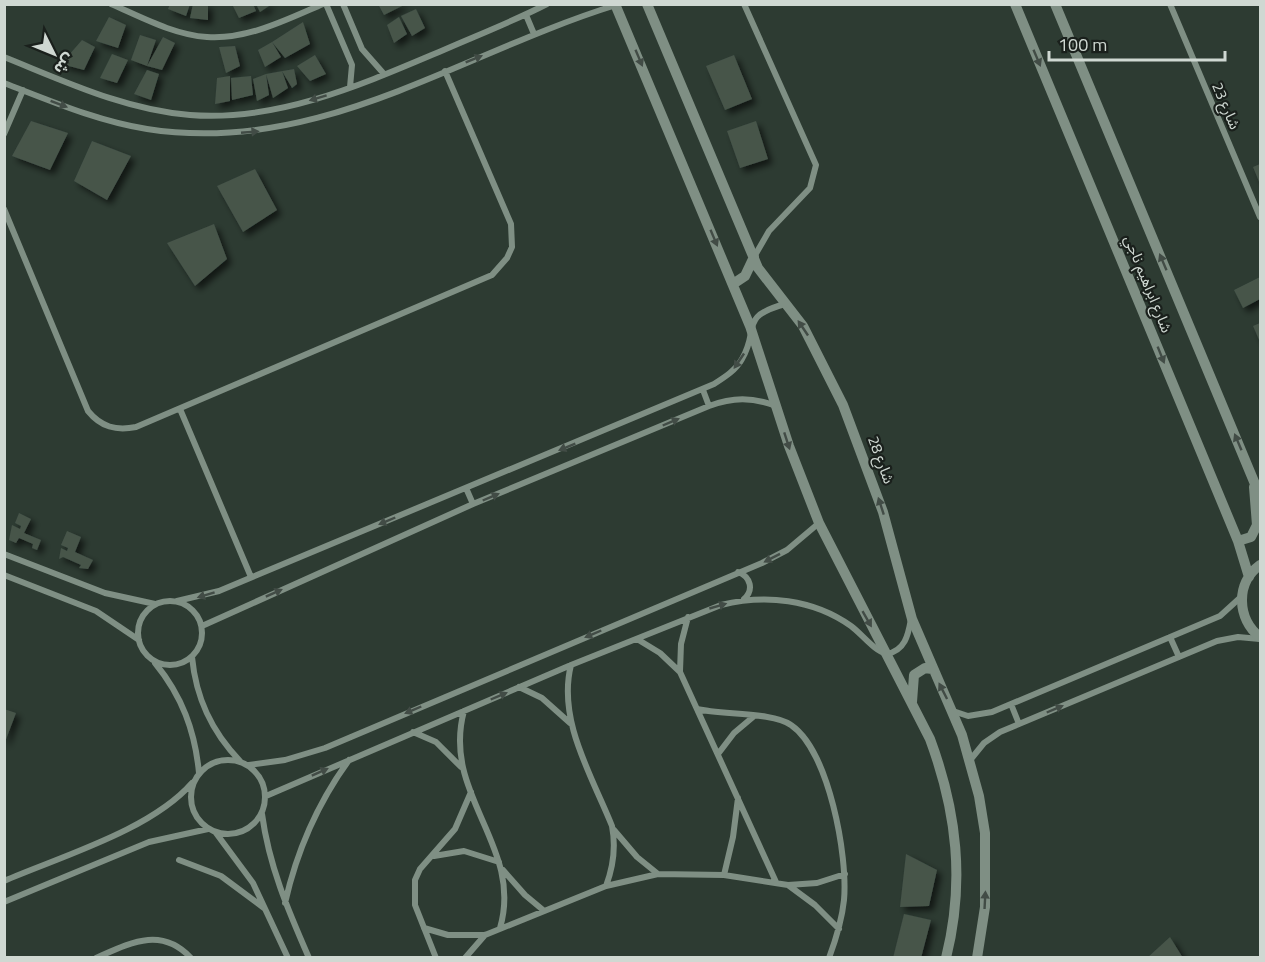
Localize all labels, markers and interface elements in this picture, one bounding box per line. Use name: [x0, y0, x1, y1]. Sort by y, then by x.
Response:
north arrow: [24, 24, 84, 84]
scale bar: [1049, 24, 1224, 62]
text: 100 m: [1058, 31, 1107, 58]
text: ش: [49, 48, 81, 80]
one-way arrow: [634, 50, 643, 67]
one-way arrow: [1032, 50, 1042, 68]
one-way arrow: [465, 54, 483, 63]
street label: شارع 23: [1205, 79, 1247, 134]
one-way arrow: [309, 94, 327, 103]
one-way arrow: [50, 99, 68, 109]
one-way arrow: [240, 127, 259, 137]
one-way arrow: [710, 229, 719, 247]
street label: شارع ابراهيم ناجي: [1117, 232, 1179, 337]
one-way arrow: [1158, 253, 1168, 271]
one-way arrow: [798, 320, 809, 336]
one-way arrow: [1156, 346, 1166, 364]
one-way arrow: [733, 352, 745, 368]
one-way arrow: [662, 417, 680, 427]
one-way arrow: [783, 432, 793, 450]
street label: شارع 28: [861, 433, 901, 488]
one-way arrow: [1233, 433, 1242, 451]
one-way arrow: [557, 442, 575, 452]
one-way arrow: [482, 492, 500, 502]
one-way arrow: [876, 497, 885, 515]
one-way arrow: [377, 516, 395, 526]
one-way arrow: [763, 553, 780, 562]
one-way arrow: [266, 589, 283, 598]
one-way arrow: [197, 591, 215, 600]
one-way arrow: [709, 601, 727, 610]
one-way arrow: [861, 611, 872, 627]
one-way arrow: [583, 629, 601, 639]
one-way arrow: [938, 682, 948, 699]
one-way arrow: [490, 691, 508, 700]
one-way arrow: [1046, 704, 1064, 713]
one-way arrow: [404, 706, 422, 715]
one-way arrow: [311, 768, 328, 777]
one-way arrow: [980, 890, 990, 909]

